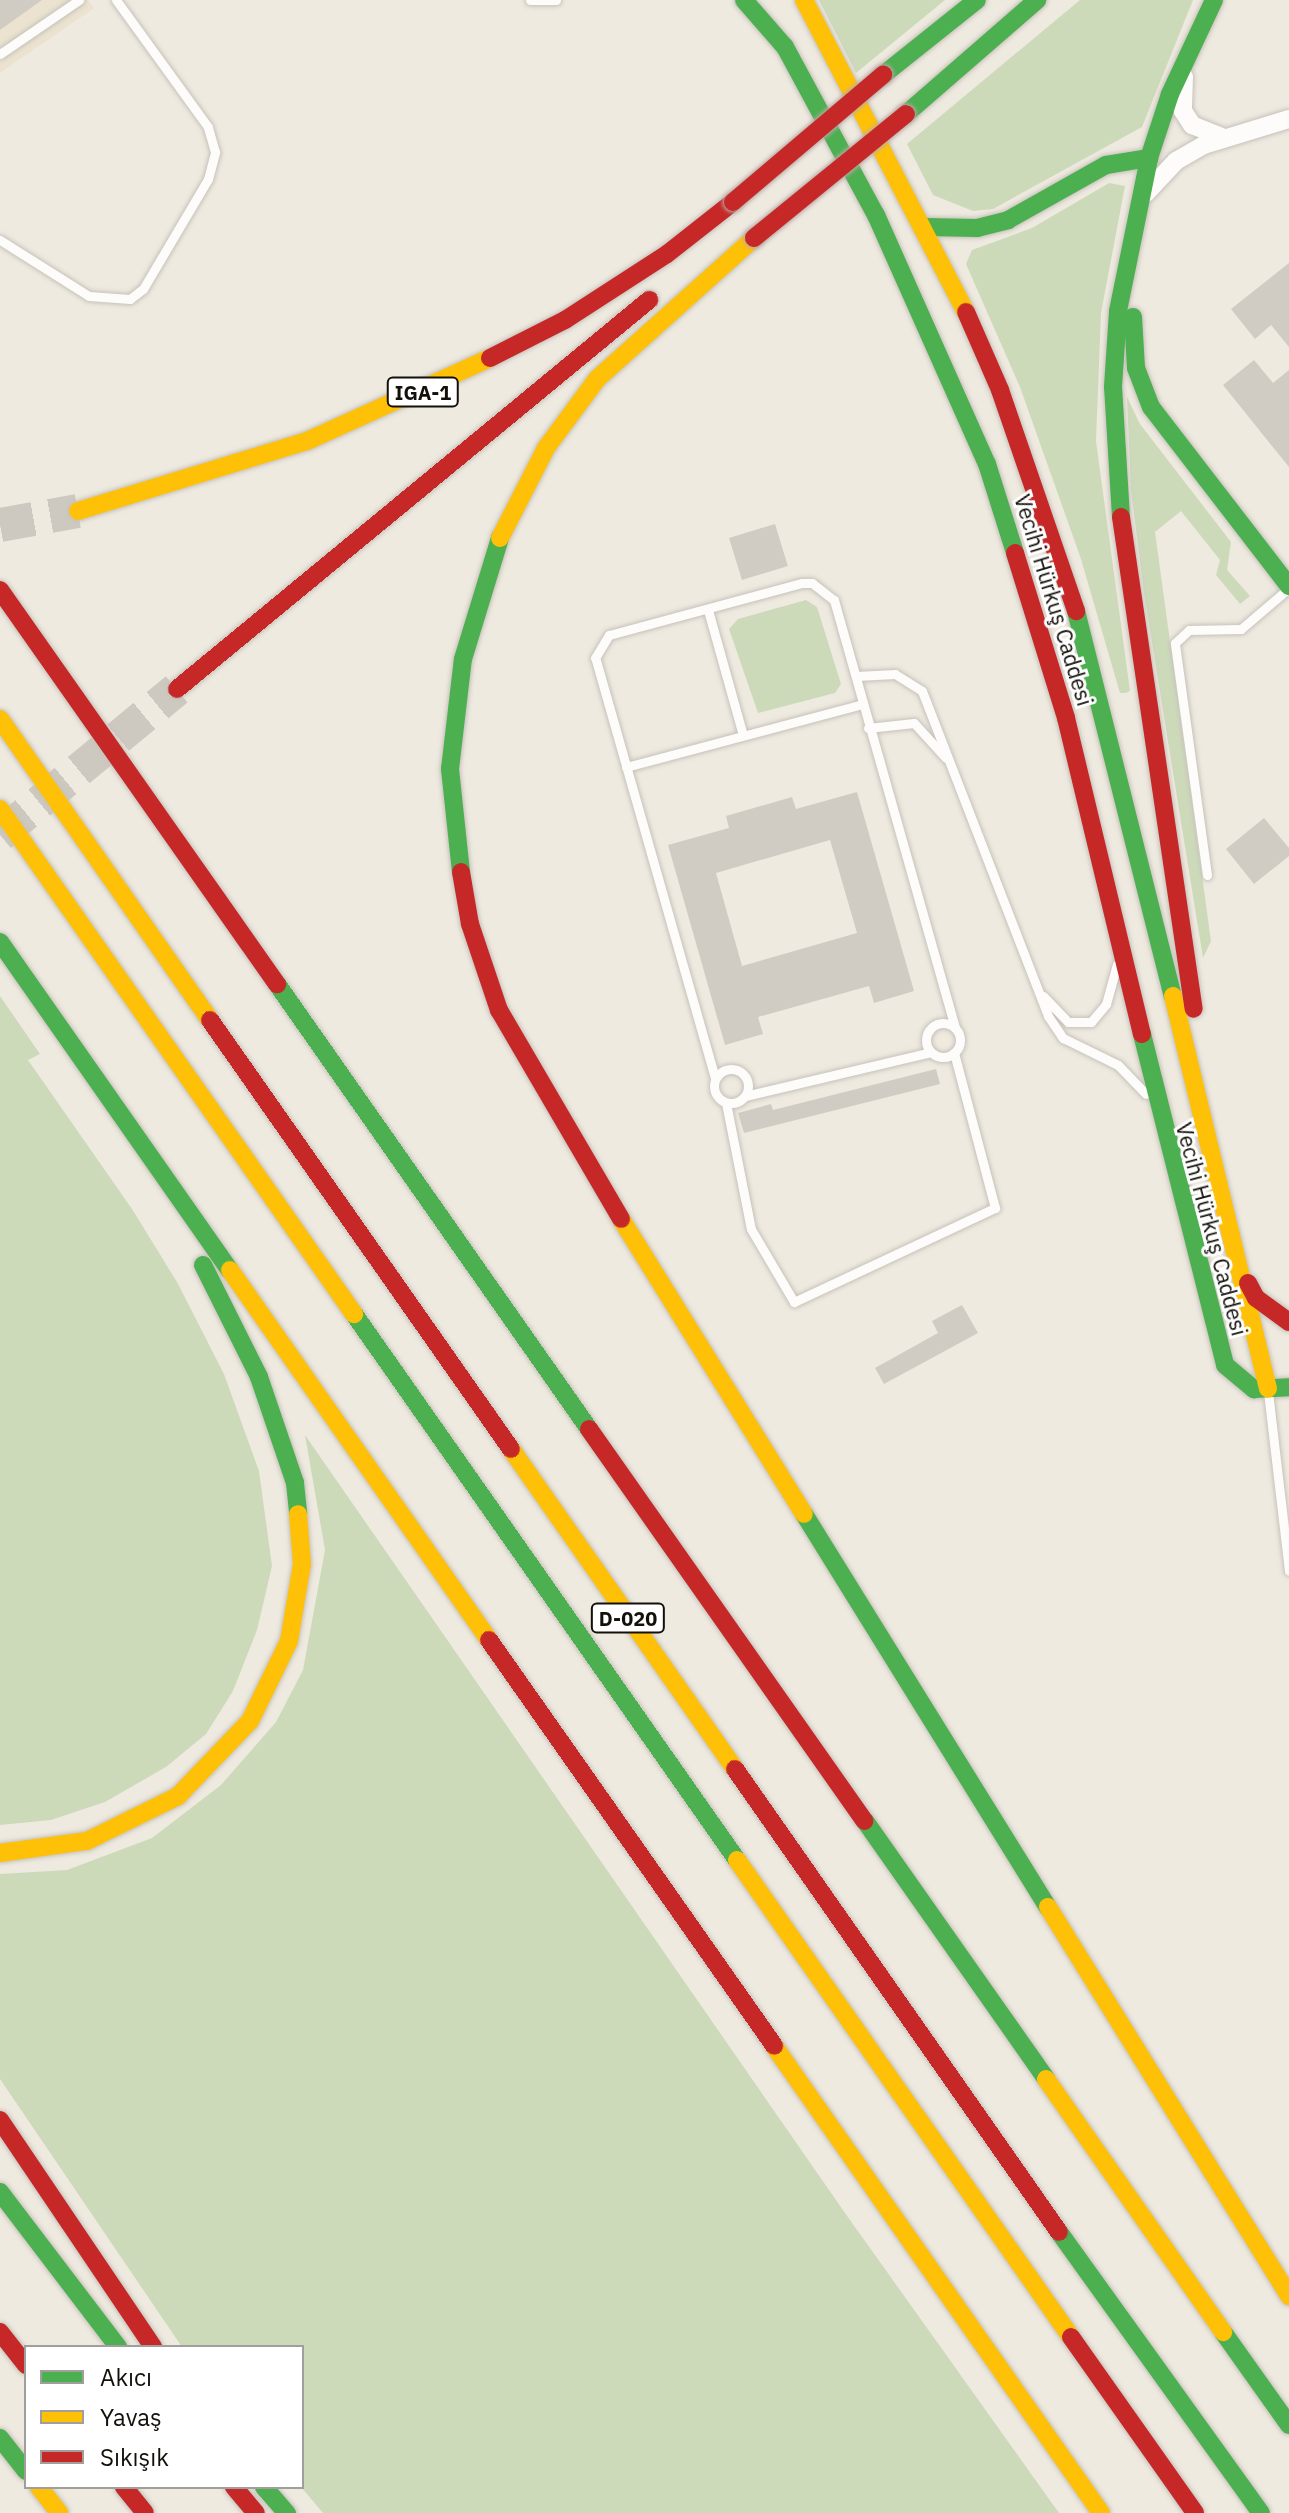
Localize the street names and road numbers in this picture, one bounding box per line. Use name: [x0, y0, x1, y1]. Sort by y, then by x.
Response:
road number: IGA-1: [385, 376, 461, 408]
street label: Vecihi Hürkuş Caddesi: [1009, 491, 1099, 709]
street label: Vecihi Hürkuş Caddesi: [1171, 1119, 1253, 1339]
road number: D-020: [590, 1602, 666, 1634]

